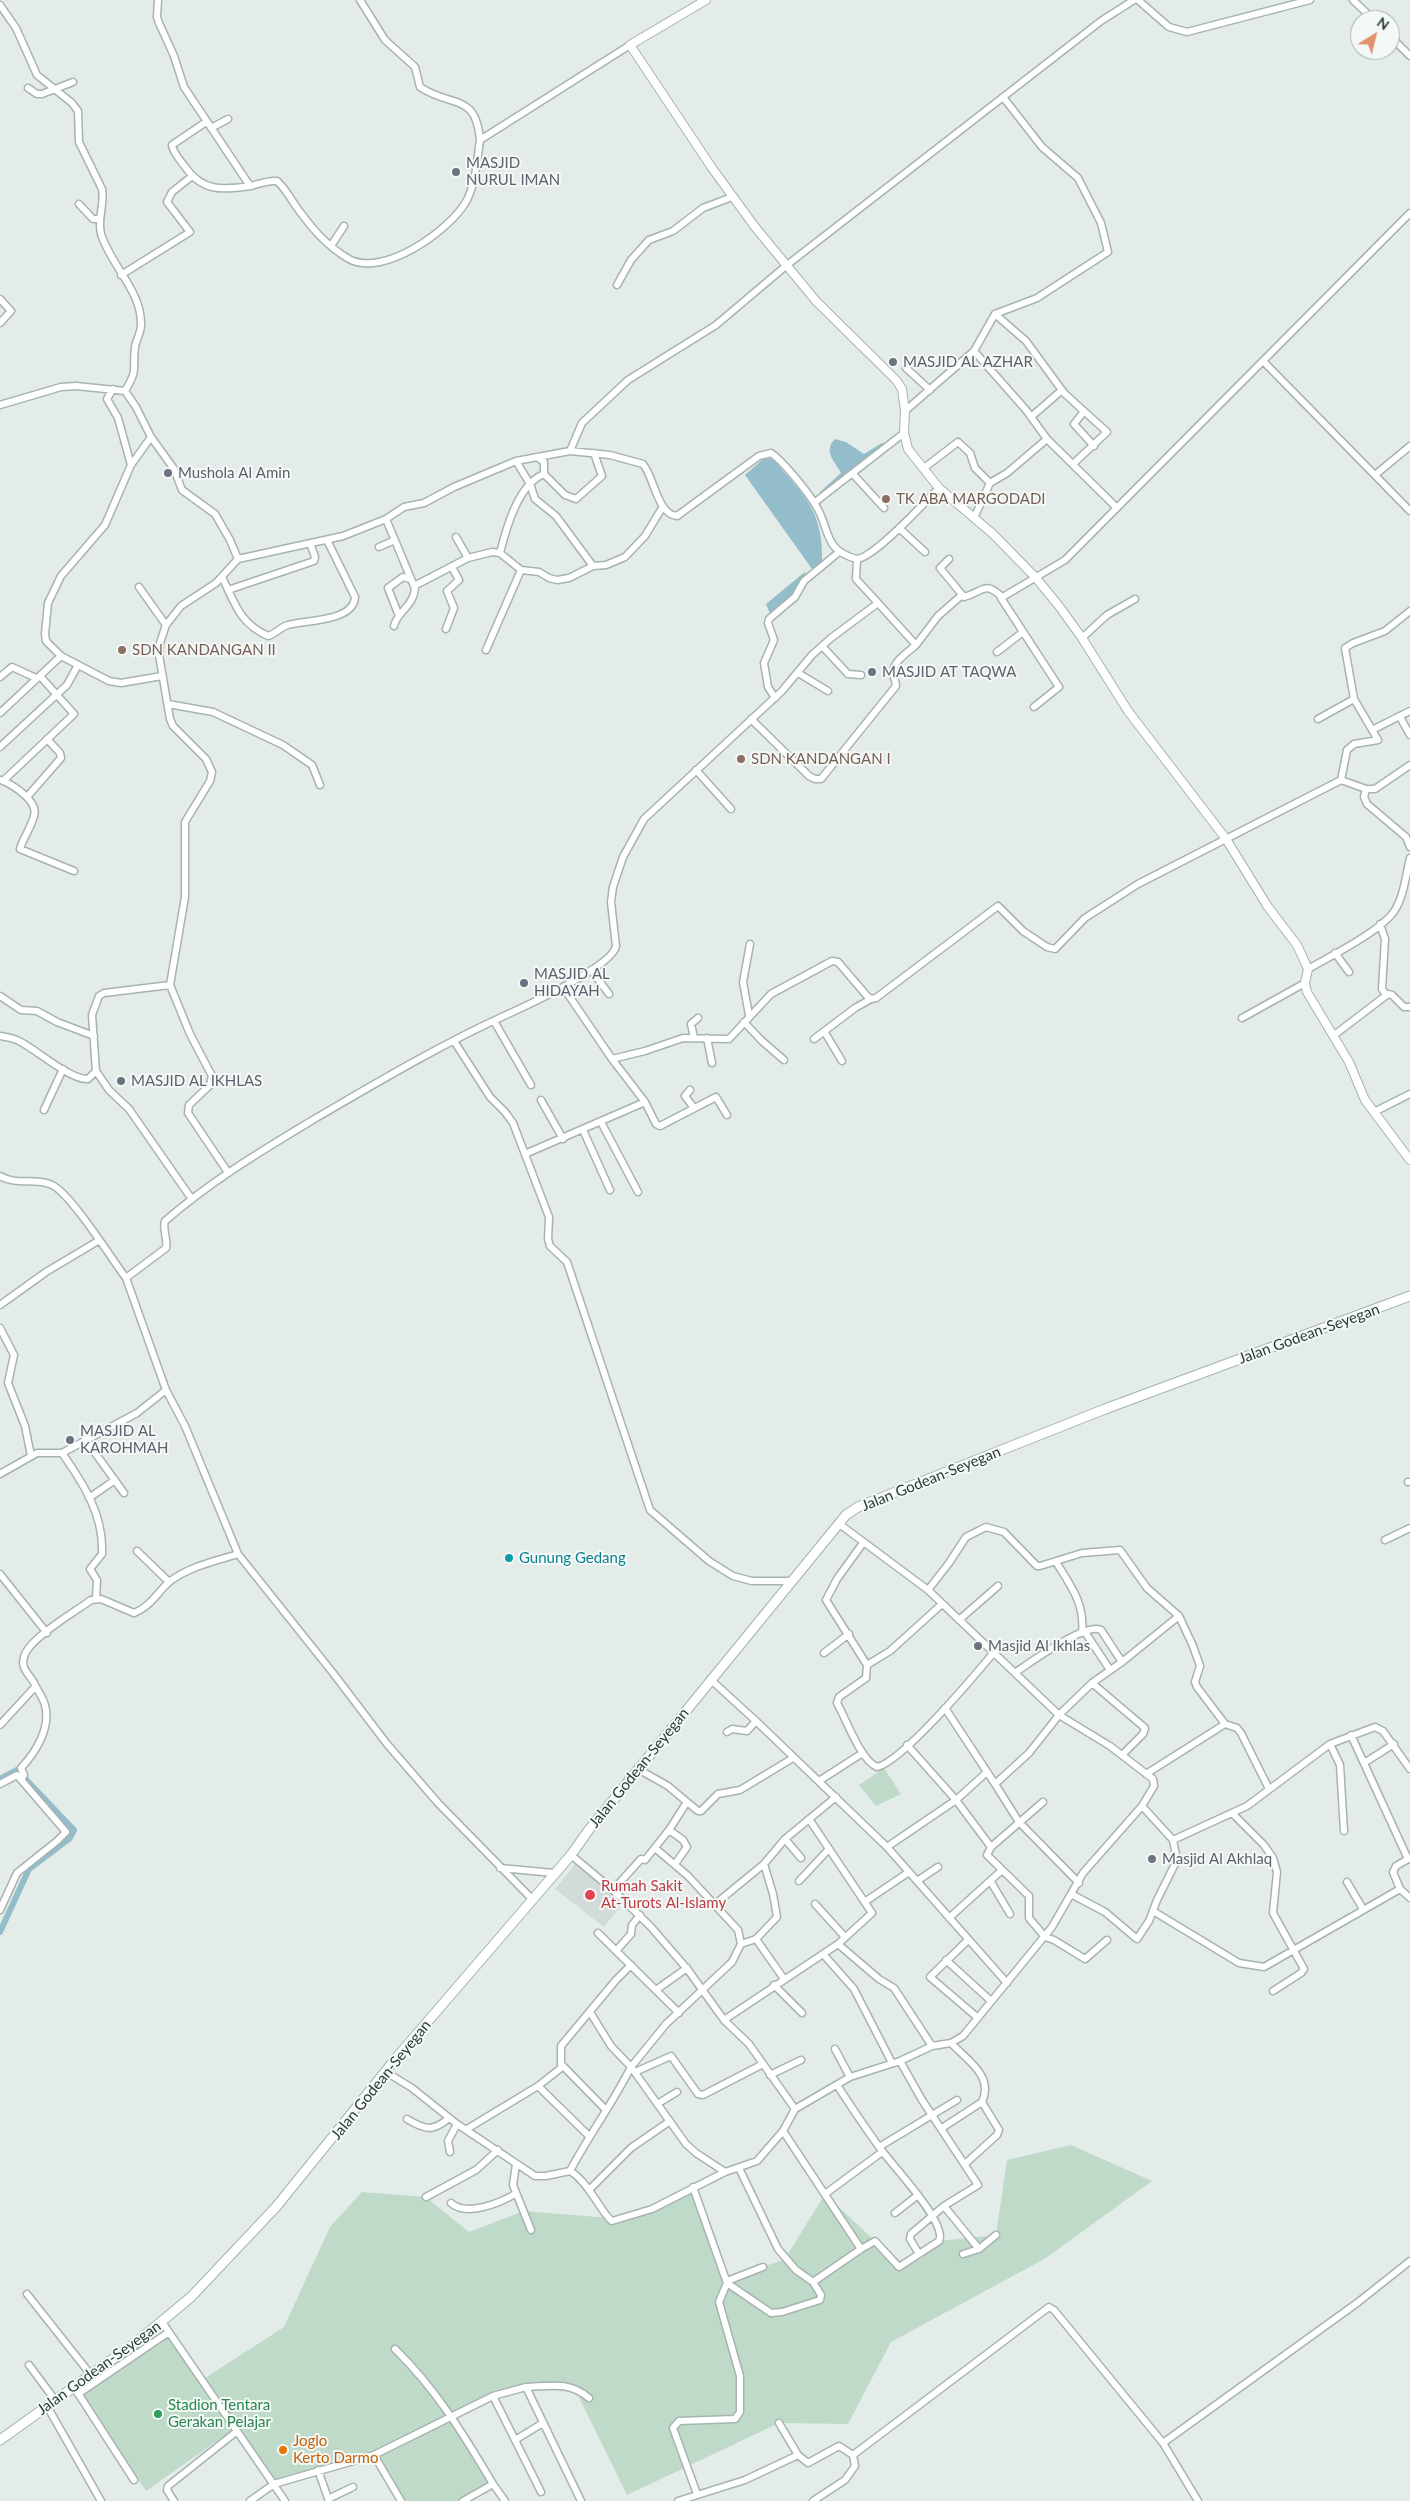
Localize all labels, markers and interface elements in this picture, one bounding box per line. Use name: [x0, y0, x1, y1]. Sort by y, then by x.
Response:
north arrow: [1350, 10, 1400, 60]
text: N: [1374, 13, 1393, 33]
place label: MASJID NURUL IMAN: [466, 154, 560, 189]
marker: MASJID NURUL IMAN: [450, 166, 462, 178]
place label: MASJID AL AZHAR: [903, 353, 1033, 371]
marker: MASJID AL AZHAR: [887, 356, 899, 368]
place label: Mushola Al Amin: [178, 464, 290, 482]
marker: Mushola Al Amin: [162, 467, 174, 479]
place label: TK ABA MARGODADI: [896, 490, 1046, 508]
marker: TK ABA MARGODADI: [880, 493, 892, 505]
place label: SDN KANDANGAN II: [132, 641, 276, 659]
marker: SDN KANDANGAN II: [116, 644, 128, 656]
place label: MASJID AT TAQWA: [882, 663, 1016, 681]
marker: MASJID AT TAQWA: [866, 666, 878, 678]
place label: SDN KANDANGAN I: [751, 750, 891, 768]
marker: SDN KANDANGAN I: [735, 753, 747, 765]
place label: MASJID AL HIDAYAH: [534, 965, 610, 1000]
marker: MASJID AL HIDAYAH: [518, 977, 530, 989]
place label: MASJID AL IKHLAS: [131, 1072, 262, 1090]
marker: MASJID AL IKHLAS: [115, 1075, 127, 1087]
street label: Jalan Godean-Seyegan: [1236, 1300, 1382, 1368]
place label: MASJID AL KAROHMAH: [80, 1422, 168, 1457]
marker: MASJID AL KAROHMAH: [64, 1434, 76, 1446]
street label: Jalan Godean-Seyegan: [859, 1443, 1003, 1515]
place label: Gunung Gedang: [519, 1549, 626, 1567]
marker: Gunung Gedang: [503, 1552, 515, 1564]
place label: Masjid Al Ikhlas: [988, 1637, 1090, 1655]
marker: Masjid Al Ikhlas: [972, 1640, 984, 1652]
street label: Jalan Godean-Seyegan: [585, 1705, 693, 1831]
place label: Masjid Al Akhlaq: [1162, 1850, 1272, 1868]
marker: Masjid Al Akhlaq: [1146, 1853, 1158, 1865]
place label: Rumah Sakit At-Turots Al-Islamy: [601, 1877, 726, 1912]
marker: Rumah Sakit At-Turots Al-Islamy: [583, 1888, 597, 1902]
street label: Jalan Godean-Seyegan: [327, 2017, 435, 2143]
street label: Jalan Godean-Seyegan: [34, 2317, 164, 2419]
place label: Stadion Tentara Gerakan Pelajar: [168, 2396, 271, 2431]
marker: Stadion Tentara Gerakan Pelajar: [152, 2408, 164, 2420]
place label: Joglo Kerto Darmo: [293, 2432, 378, 2467]
marker: Joglo Kerto Darmo: [277, 2444, 289, 2456]

